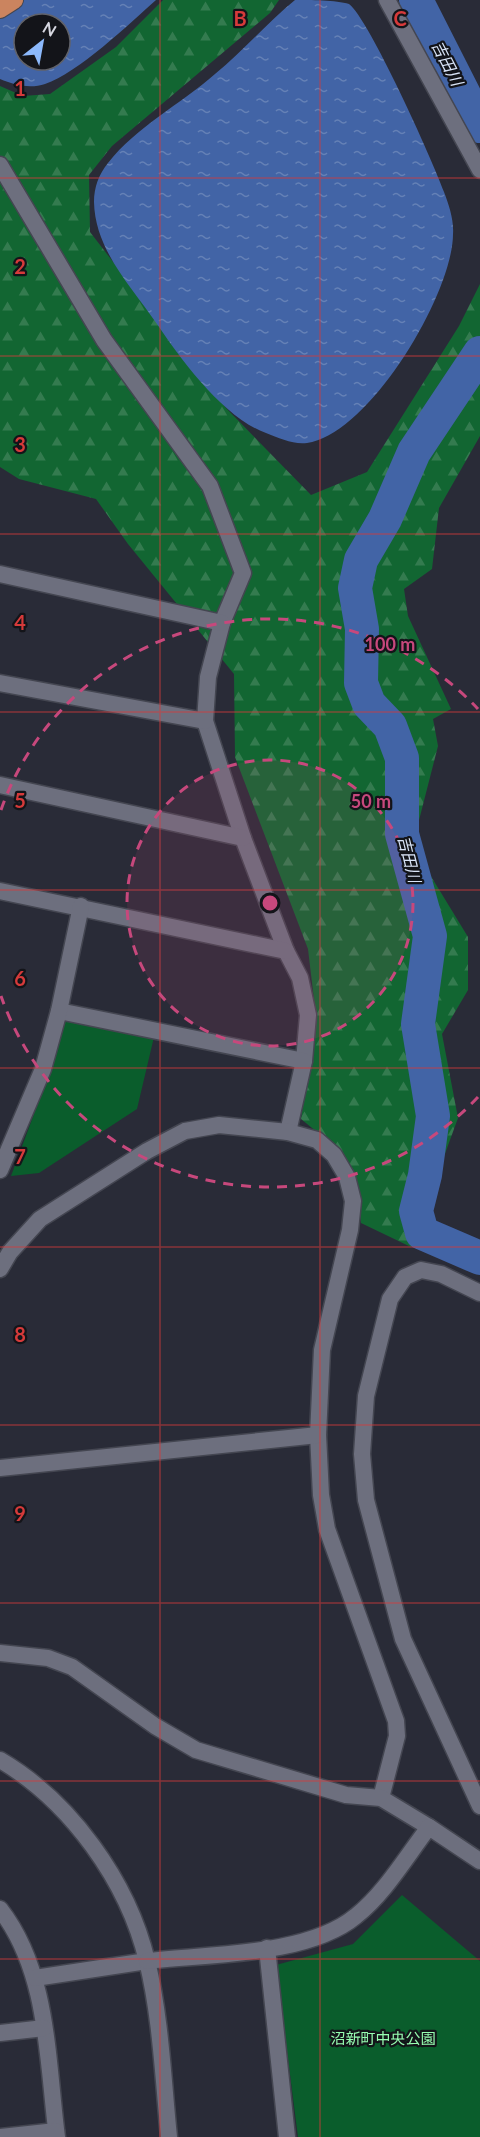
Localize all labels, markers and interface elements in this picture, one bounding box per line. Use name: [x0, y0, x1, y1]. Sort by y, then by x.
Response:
text: B: [233, 6, 247, 30]
text: C: [393, 6, 407, 30]
north arrow: [12, 12, 72, 72]
text: N: [40, 17, 60, 40]
water label: 吉田川: [429, 37, 468, 90]
text: 1: [14, 76, 26, 100]
text: 2: [14, 254, 26, 278]
text: 3: [14, 432, 26, 456]
text: 4: [14, 610, 26, 634]
text: 100 m: [365, 633, 415, 655]
text: 5: [14, 788, 26, 812]
text: 50 m: [351, 790, 391, 812]
water label: 吉田川: [395, 833, 426, 887]
centre of rings: [260, 893, 280, 913]
text: 6: [14, 966, 26, 990]
text: 7: [14, 1144, 26, 1168]
text: 8: [14, 1322, 26, 1346]
text: 9: [14, 1501, 26, 1525]
park label: 沼新町中央公園: [330, 2029, 436, 2047]

